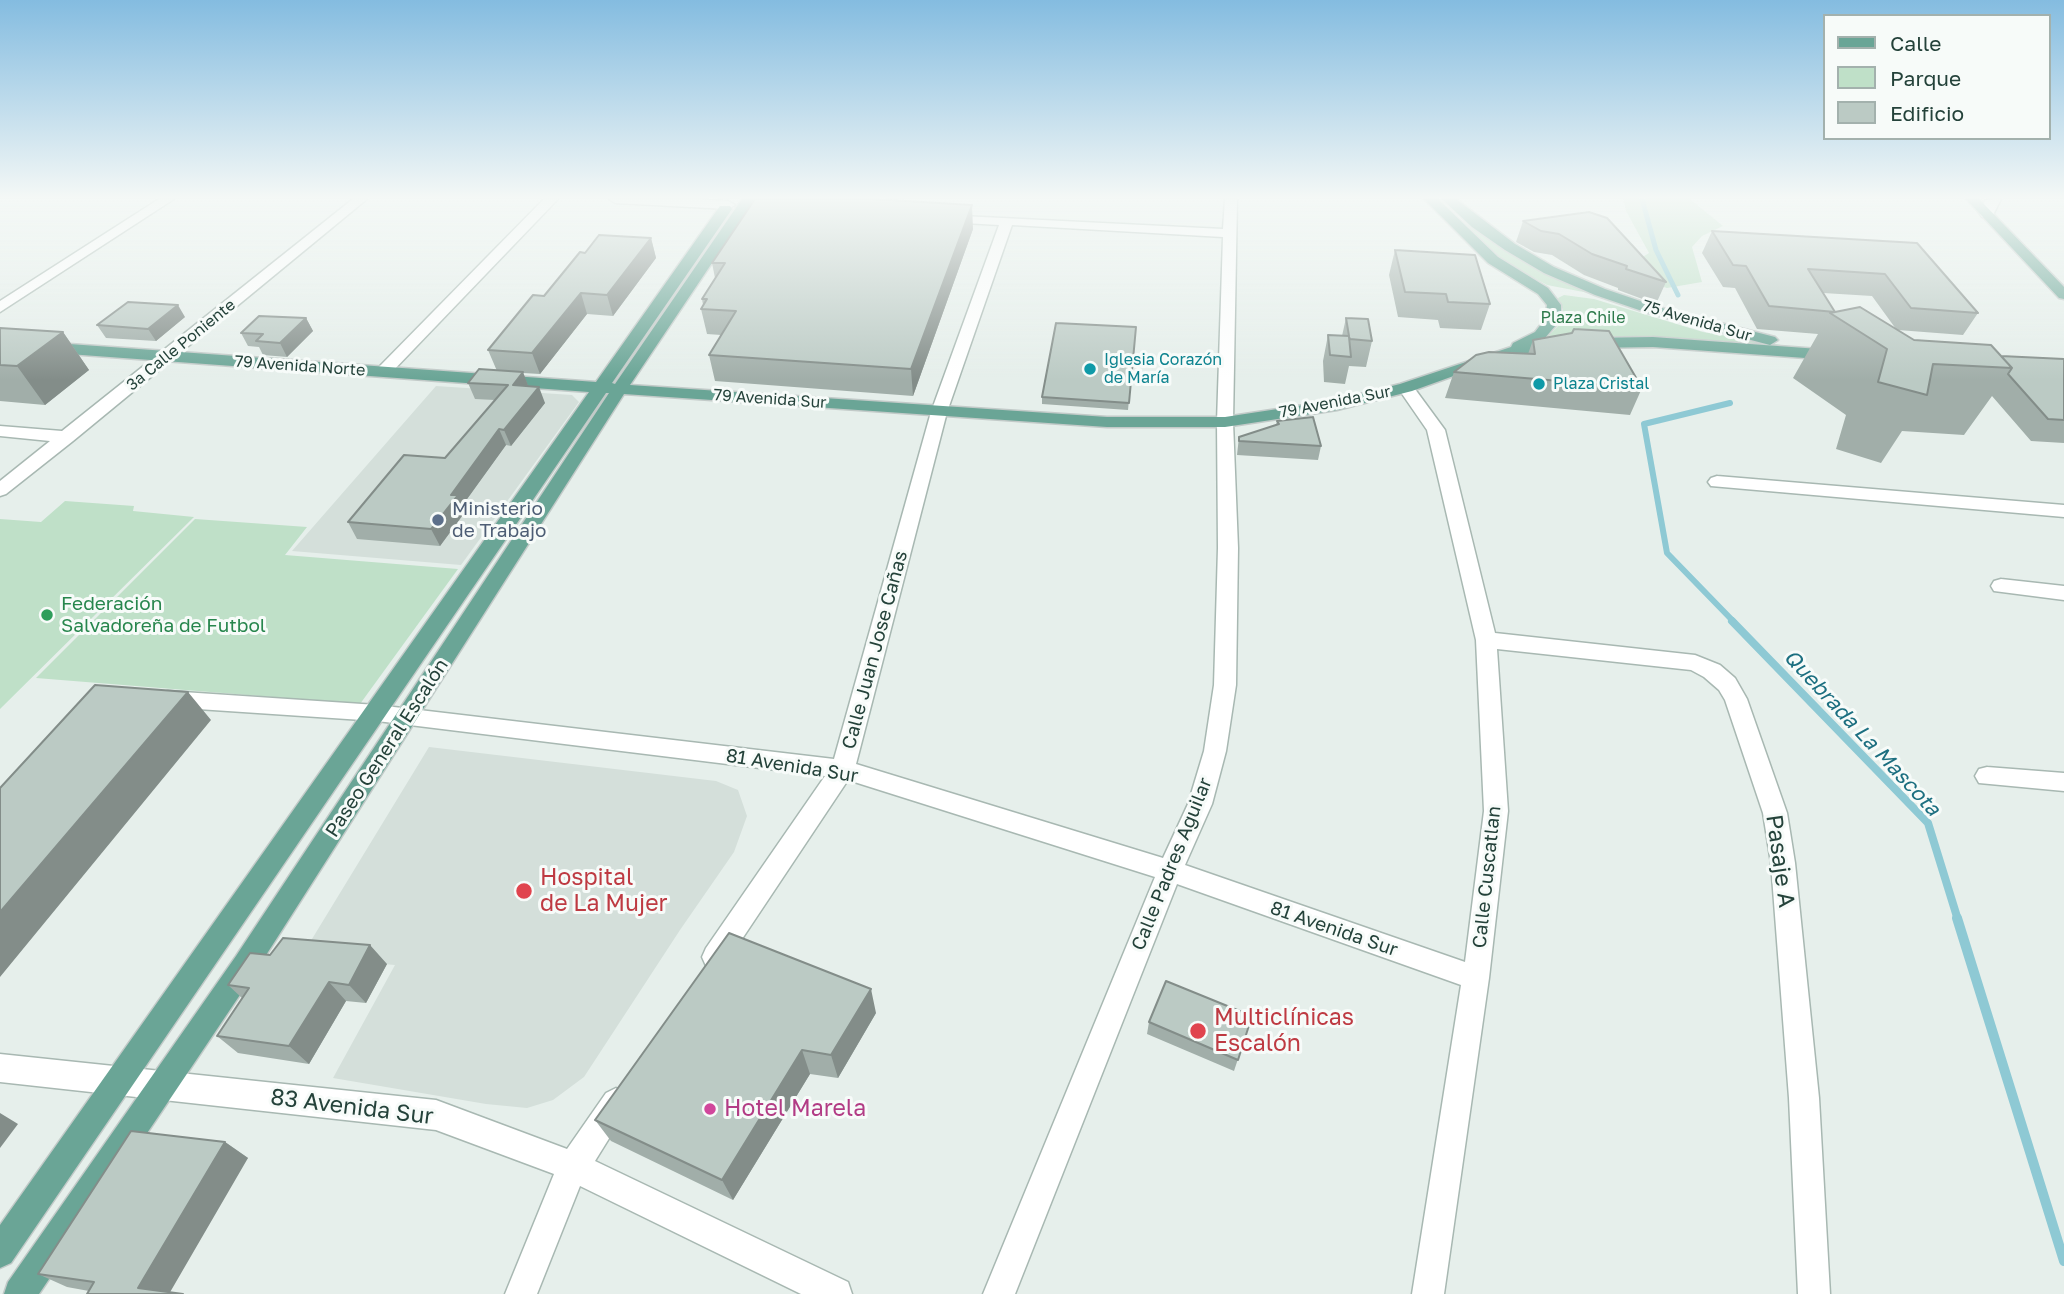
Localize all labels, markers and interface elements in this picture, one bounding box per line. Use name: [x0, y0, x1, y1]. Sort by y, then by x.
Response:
legend: [1822, 14, 2050, 140]
text: Calle: [1890, 30, 1942, 56]
text: Parque: [1890, 65, 1961, 91]
text: Edificio: [1890, 100, 1964, 126]
street label: 3a Calle Poniente: [123, 295, 239, 395]
street label: 75 Avenida Sur: [1640, 296, 1754, 346]
park label: Plaza Chile: [1540, 308, 1626, 328]
place label: Iglesia Corazón de María: [1104, 350, 1222, 388]
street label: 79 Avenida Norte: [234, 352, 366, 380]
marker: Iglesia Corazón de María: [1082, 361, 1098, 377]
place label: Plaza Cristal: [1553, 374, 1649, 394]
marker: Plaza Cristal: [1531, 376, 1547, 392]
street label: 79 Avenida Sur: [1278, 382, 1392, 422]
street label: 79 Avenida Sur: [713, 385, 827, 413]
place label: Ministerio de Trabajo: [452, 498, 546, 542]
marker: Ministerio de Trabajo: [430, 512, 446, 528]
street label: Calle Juan Jose Cañas: [838, 548, 912, 752]
place label: Federación Salvadoreña de Futbol: [61, 593, 266, 637]
marker: Federación Salvadoreña de Futbol: [39, 607, 55, 623]
water label: Quebrada La Mascota: [1778, 645, 1946, 821]
street label: Paseo General Escalón: [321, 655, 453, 841]
street label: 81 Avenida Sur: [724, 744, 860, 788]
street label: Calle Padres Aguilar: [1127, 774, 1217, 954]
street label: Calle Cuscatlan: [1468, 805, 1506, 949]
street label: Pasaje A: [1760, 813, 1800, 909]
place label: Hospital de La Mujer: [540, 864, 667, 918]
marker: Hospital de La Mujer: [514, 881, 534, 901]
street label: 81 Avenida Sur: [1267, 896, 1401, 962]
place label: Multiclínicas Escalón: [1214, 1004, 1354, 1058]
marker: Multiclínicas Escalón: [1188, 1021, 1208, 1041]
street label: 83 Avenida Sur: [269, 1083, 435, 1131]
place label: Hotel Marela: [724, 1095, 866, 1123]
marker: Hotel Marela: [702, 1101, 718, 1117]

